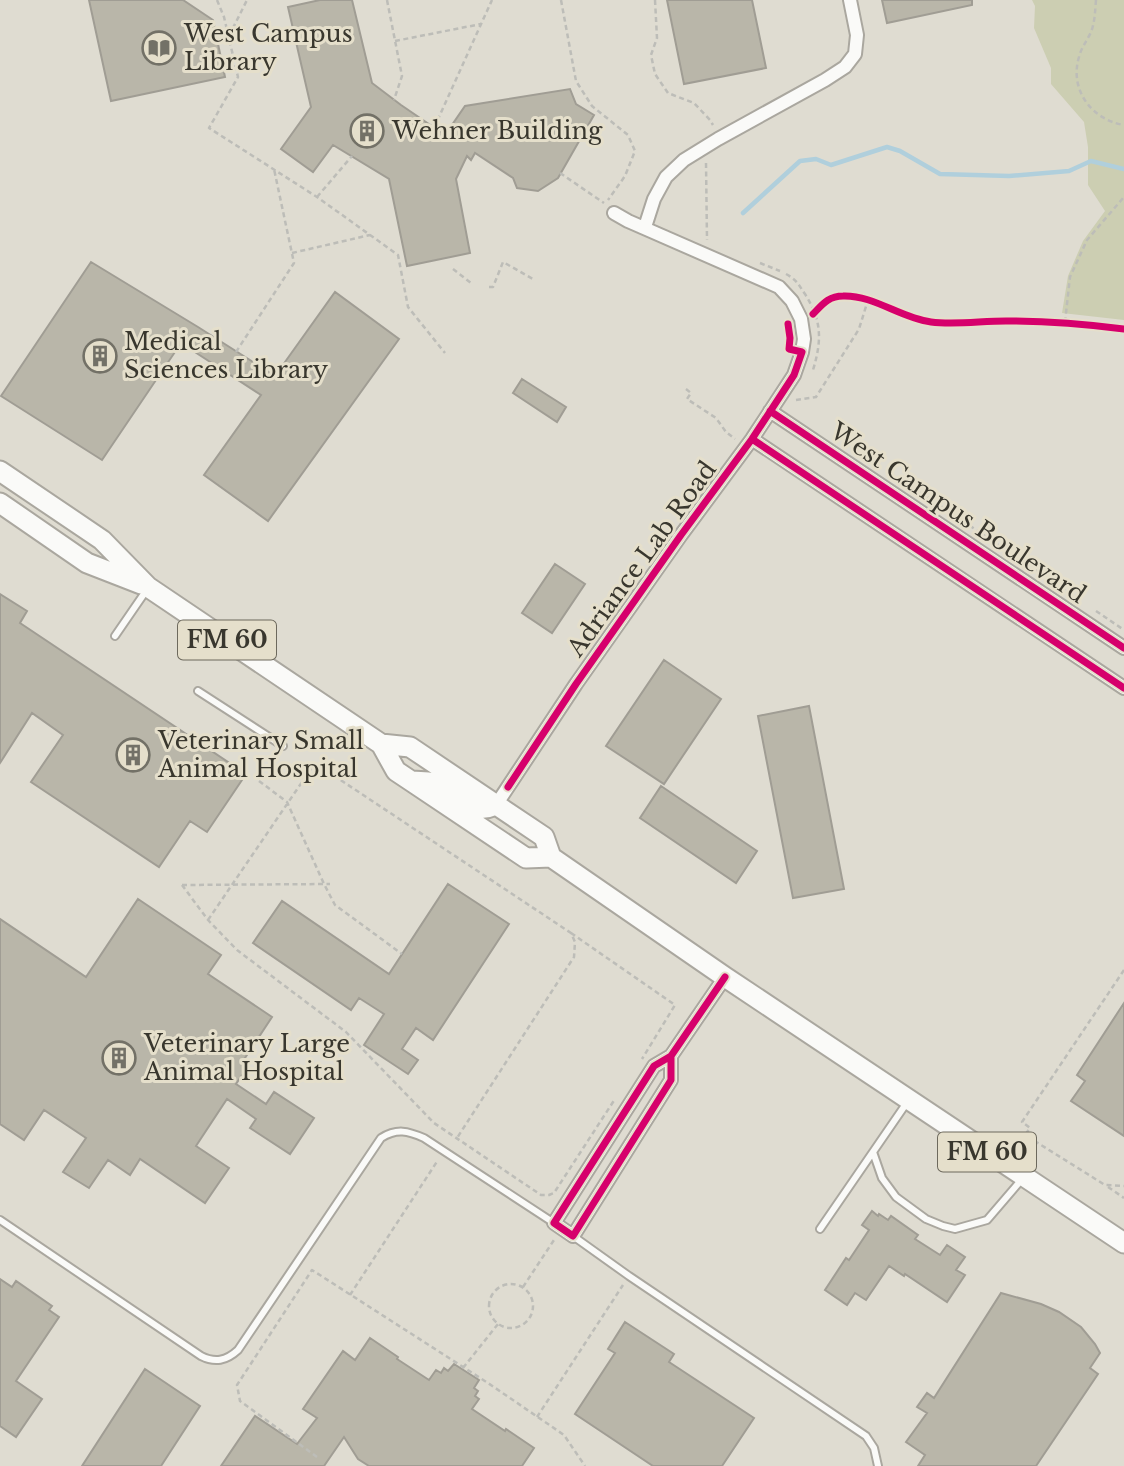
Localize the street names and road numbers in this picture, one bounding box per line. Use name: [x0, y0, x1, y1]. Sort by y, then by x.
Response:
street label: West Campus Boulevard: [824, 416, 1092, 609]
street label: Adriance Lab Road: [560, 455, 722, 663]
road number: FM 60: [178, 620, 276, 660]
road number: FM 60: [938, 1133, 1036, 1172]

